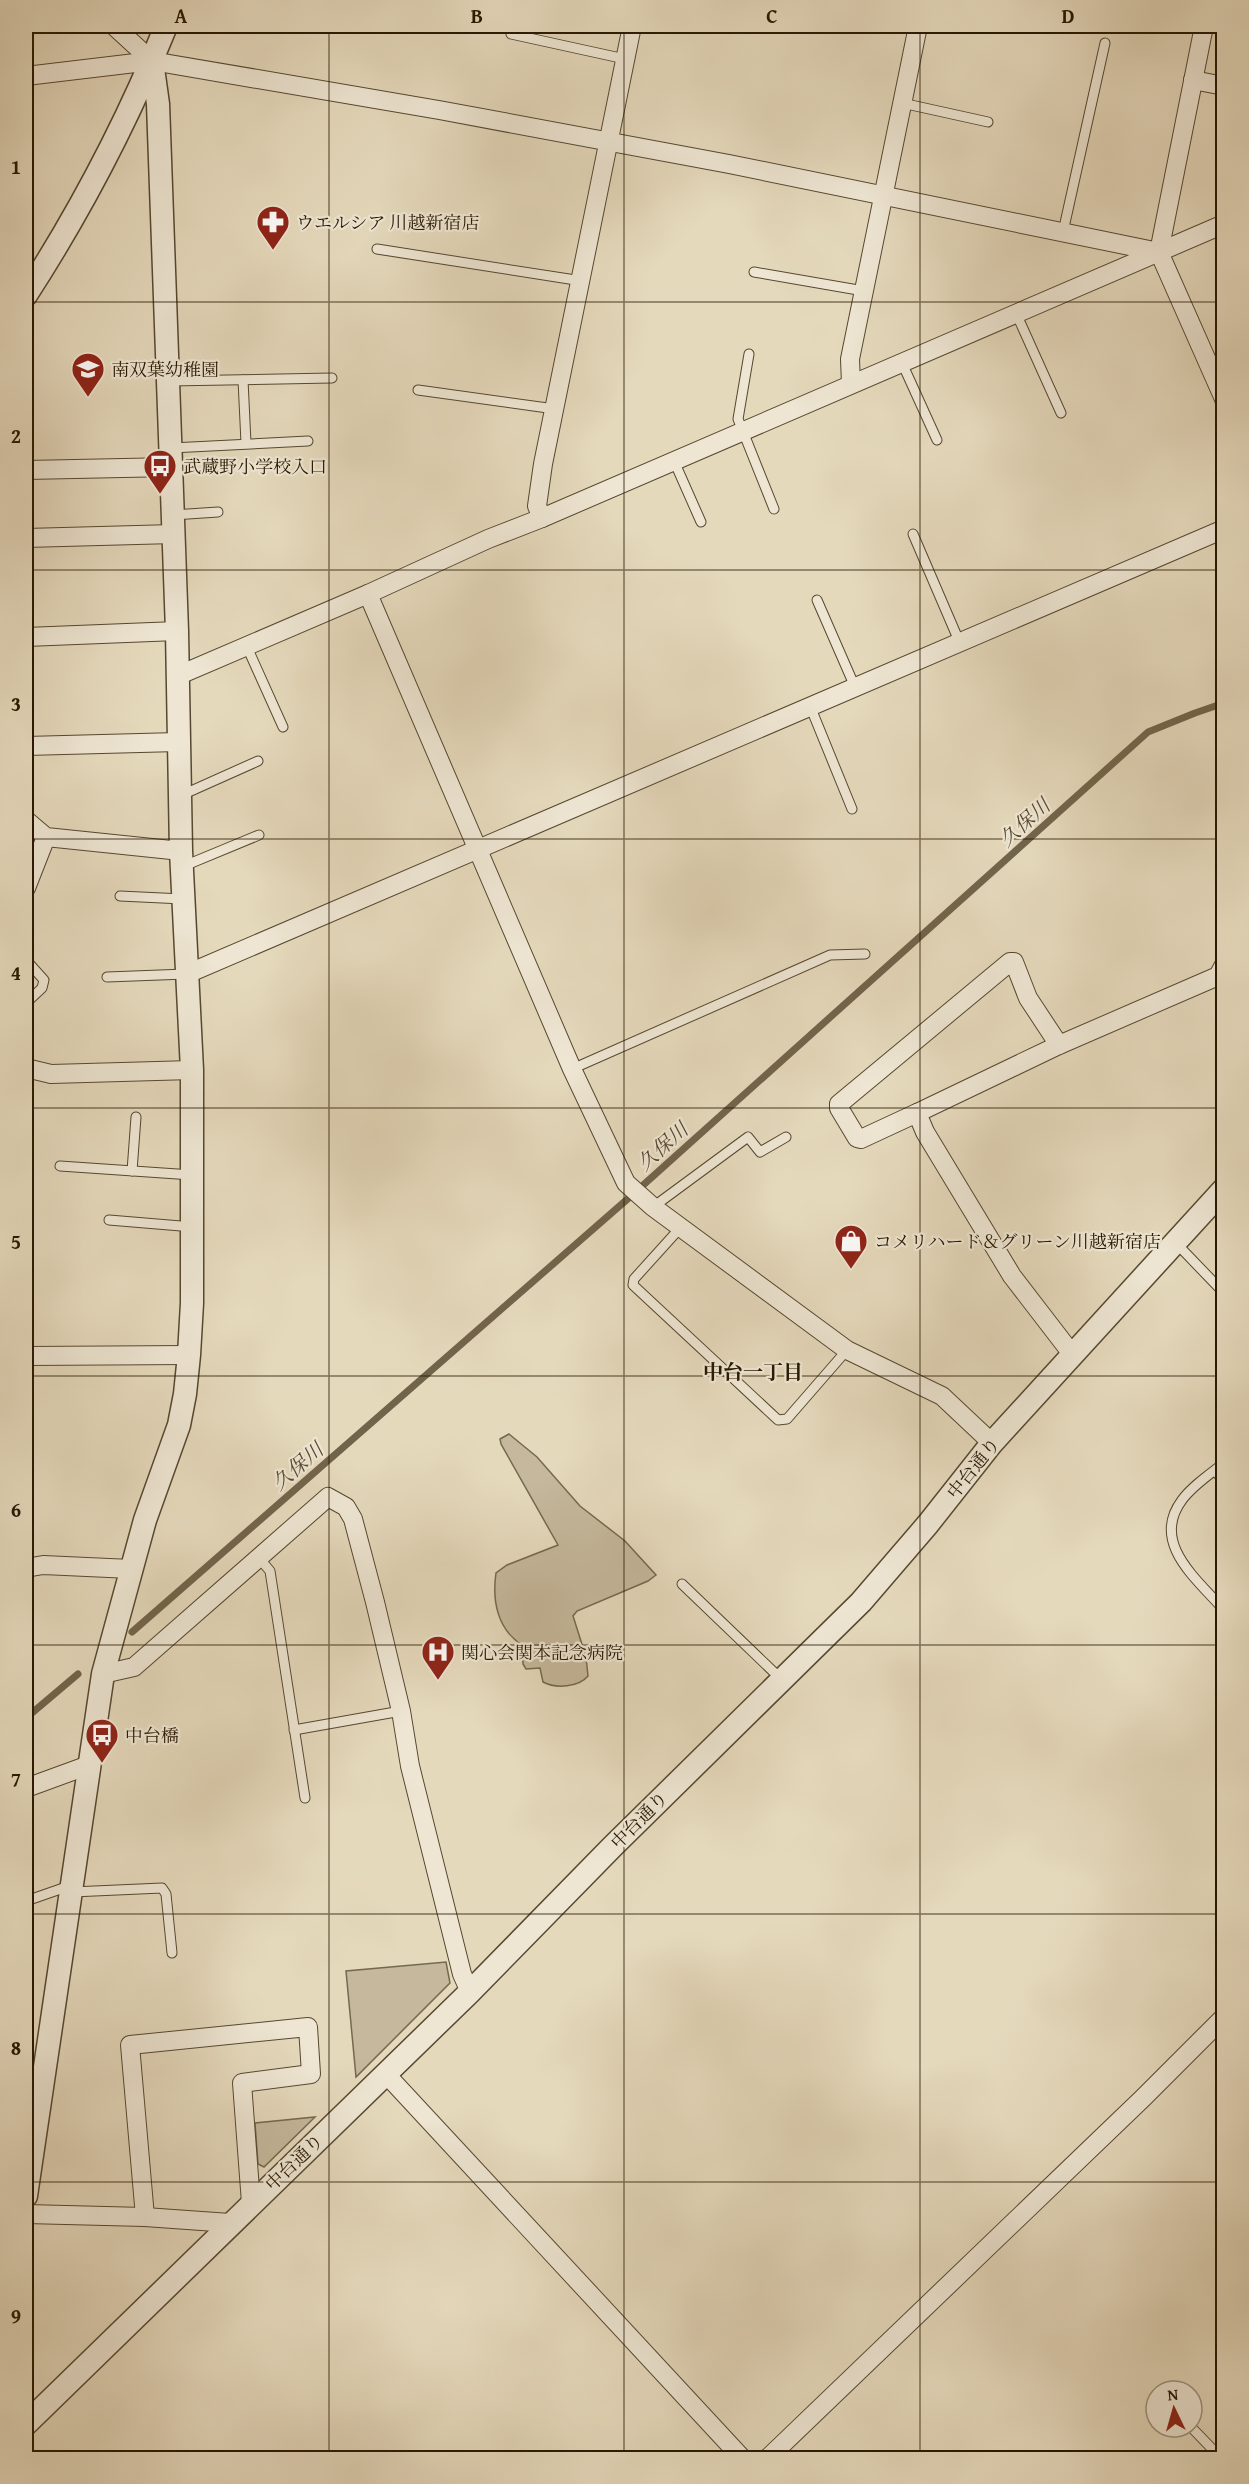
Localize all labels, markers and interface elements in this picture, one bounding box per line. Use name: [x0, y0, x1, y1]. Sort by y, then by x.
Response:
text: A: [175, 1, 188, 30]
text: B: [471, 1, 483, 30]
text: C: [766, 1, 778, 30]
text: D: [1061, 1, 1075, 30]
text: 1: [11, 152, 21, 181]
pharmacy icon: ウエルシア 川越新宿店: [255, 204, 291, 251]
place label: ウエルシア 川越新宿店: [296, 209, 480, 236]
school or university icon: 南双葉幼稚園: [70, 351, 106, 398]
place label: 南双葉幼稚園: [111, 356, 219, 383]
text: 2: [11, 421, 21, 450]
bus stop icon: 武蔵野小学校入口: [142, 448, 178, 495]
place label: 武蔵野小学校入口: [183, 453, 327, 480]
text: 3: [11, 689, 21, 718]
water label: 久保川: [992, 790, 1057, 853]
text: 4: [11, 958, 21, 987]
water label: 久保川: [630, 1114, 695, 1177]
shop icon: コメリハード＆グリーン川越新宿店: [833, 1223, 869, 1270]
text: 5: [11, 1227, 21, 1256]
place label: コメリハード＆グリーン川越新宿店: [874, 1228, 1161, 1255]
district label: 中台一丁目: [703, 1357, 803, 1386]
street label: 中台通り: [940, 1432, 1006, 1504]
water label: 久保川: [265, 1434, 331, 1497]
text: 6: [11, 1495, 21, 1524]
hospital icon: 関心会関本記念病院: [420, 1634, 456, 1681]
place label: 関心会関本記念病院: [461, 1639, 623, 1666]
bus stop icon: 中台橋: [84, 1717, 120, 1764]
place label: 中台橋: [125, 1722, 179, 1749]
text: 7: [11, 1764, 21, 1793]
street label: 中台通り: [604, 1785, 674, 1855]
text: 8: [11, 2033, 21, 2062]
street label: 中台通り: [259, 2127, 329, 2197]
text: 9: [11, 2301, 21, 2330]
north arrow: [1144, 2379, 1204, 2439]
text: N: [1166, 2382, 1179, 2406]

